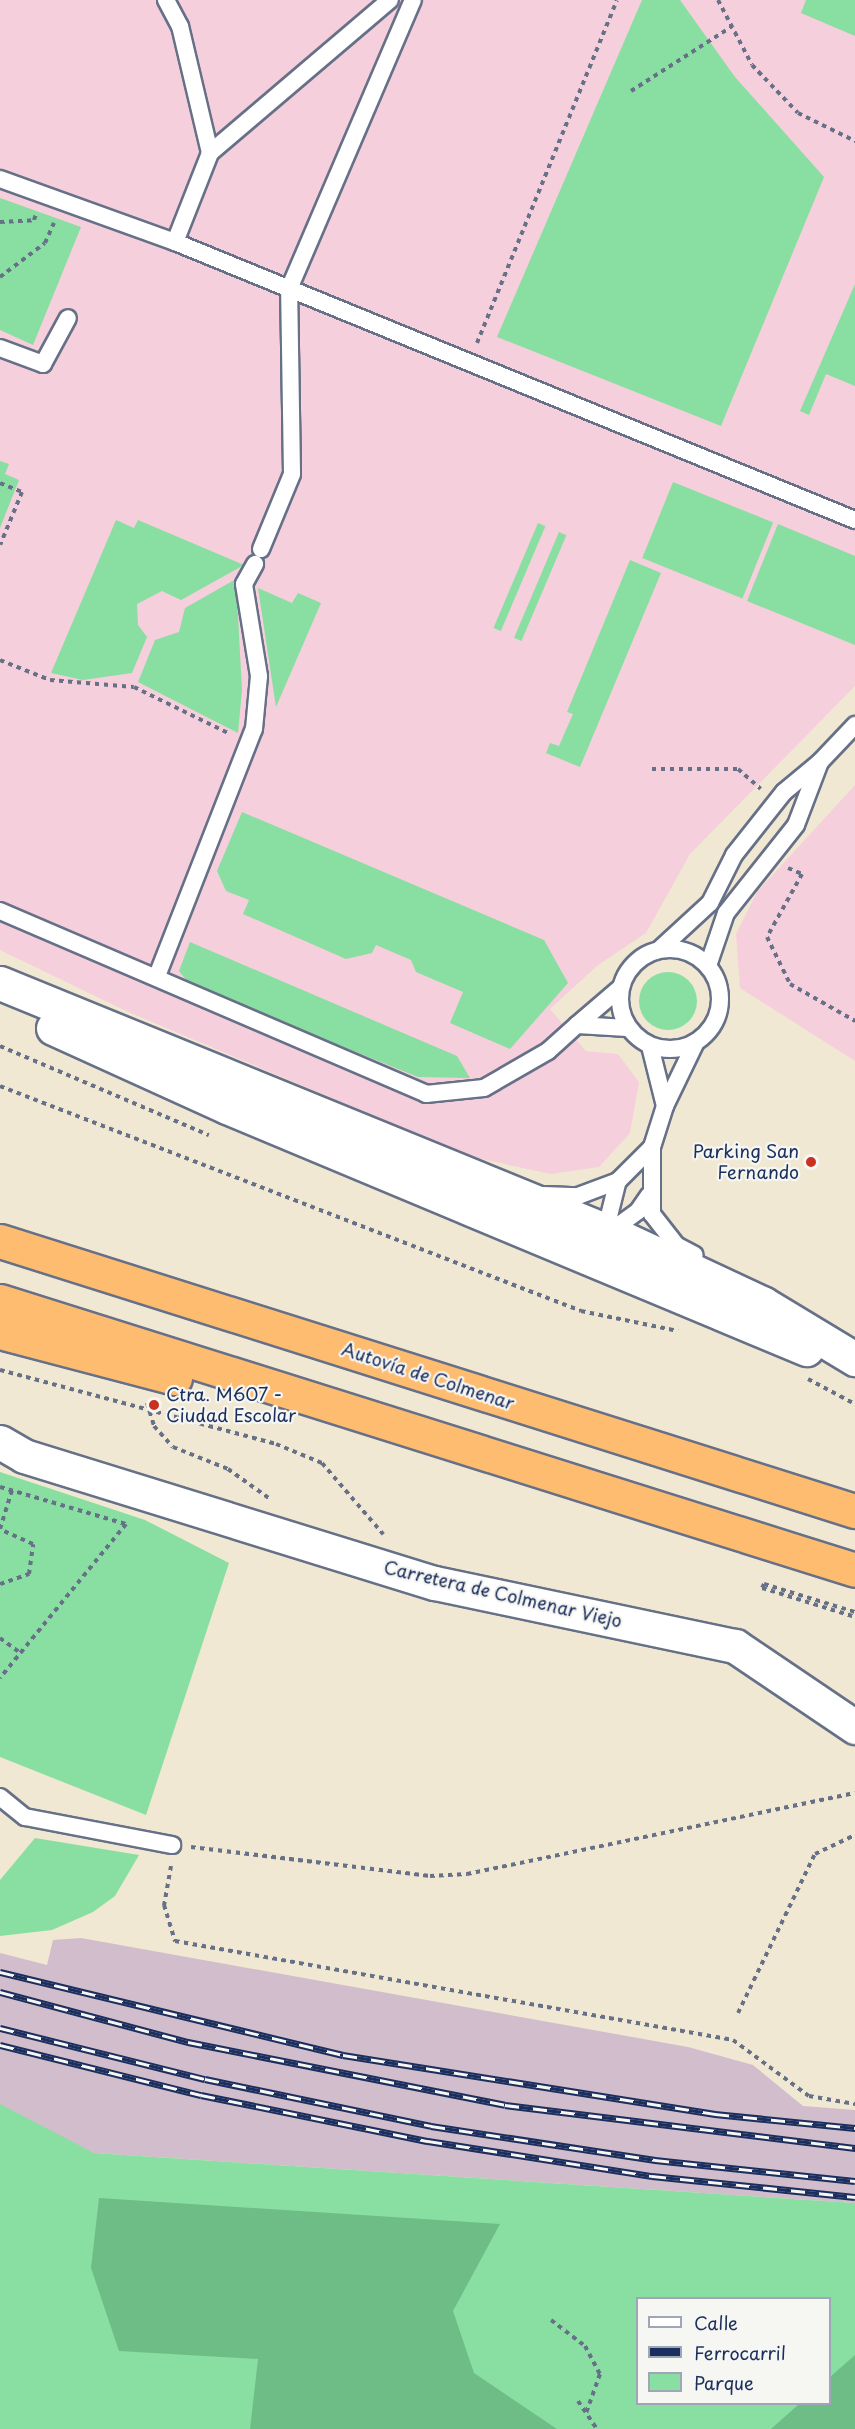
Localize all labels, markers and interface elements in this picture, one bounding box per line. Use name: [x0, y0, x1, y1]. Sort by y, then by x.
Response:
place label: Parking San Fernando: [693, 1141, 799, 1184]
marker: Parking San Fernando: [804, 1155, 818, 1169]
street label: Autovía de Colmenar: [338, 1337, 518, 1415]
place label: Ctra. M607 - Ciudad Escolar: [166, 1384, 296, 1426]
marker: Ctra. M607 - Ciudad Escolar: [147, 1398, 161, 1412]
street label: Carretera de Colmenar Viejo: [380, 1556, 626, 1632]
legend: [636, 2297, 831, 2405]
text: Calle: [694, 2309, 738, 2336]
text: Ferrocarril: [694, 2339, 786, 2366]
text: Parque: [694, 2369, 754, 2396]

